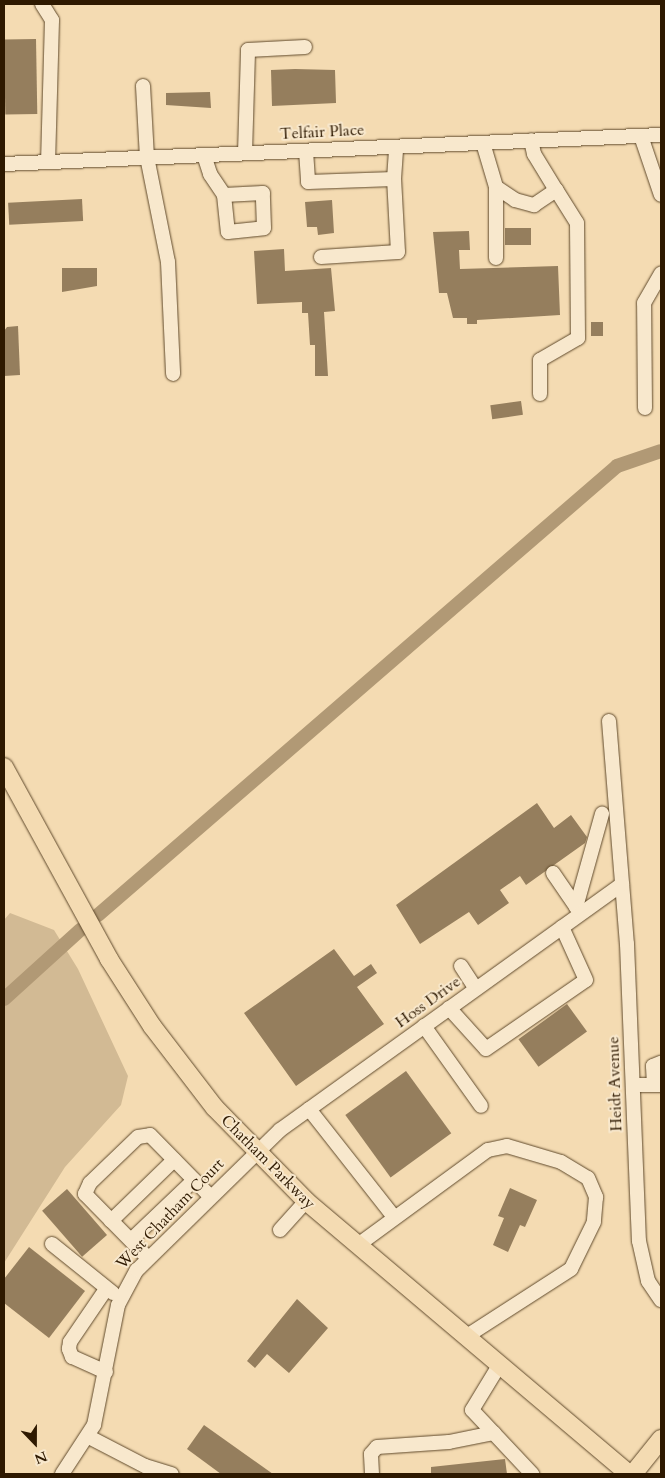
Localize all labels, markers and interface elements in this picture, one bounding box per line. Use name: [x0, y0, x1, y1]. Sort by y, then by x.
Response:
street label: Telfair Place: [279, 120, 365, 144]
street label: Hoss Drive: [392, 972, 464, 1032]
street label: Heidt Avenue: [604, 1036, 626, 1132]
street label: Chatham Parkway: [217, 1111, 319, 1213]
street label: West Chatham Court: [112, 1155, 228, 1273]
north arrow: [10, 1418, 60, 1468]
text: N: [32, 1446, 50, 1468]

